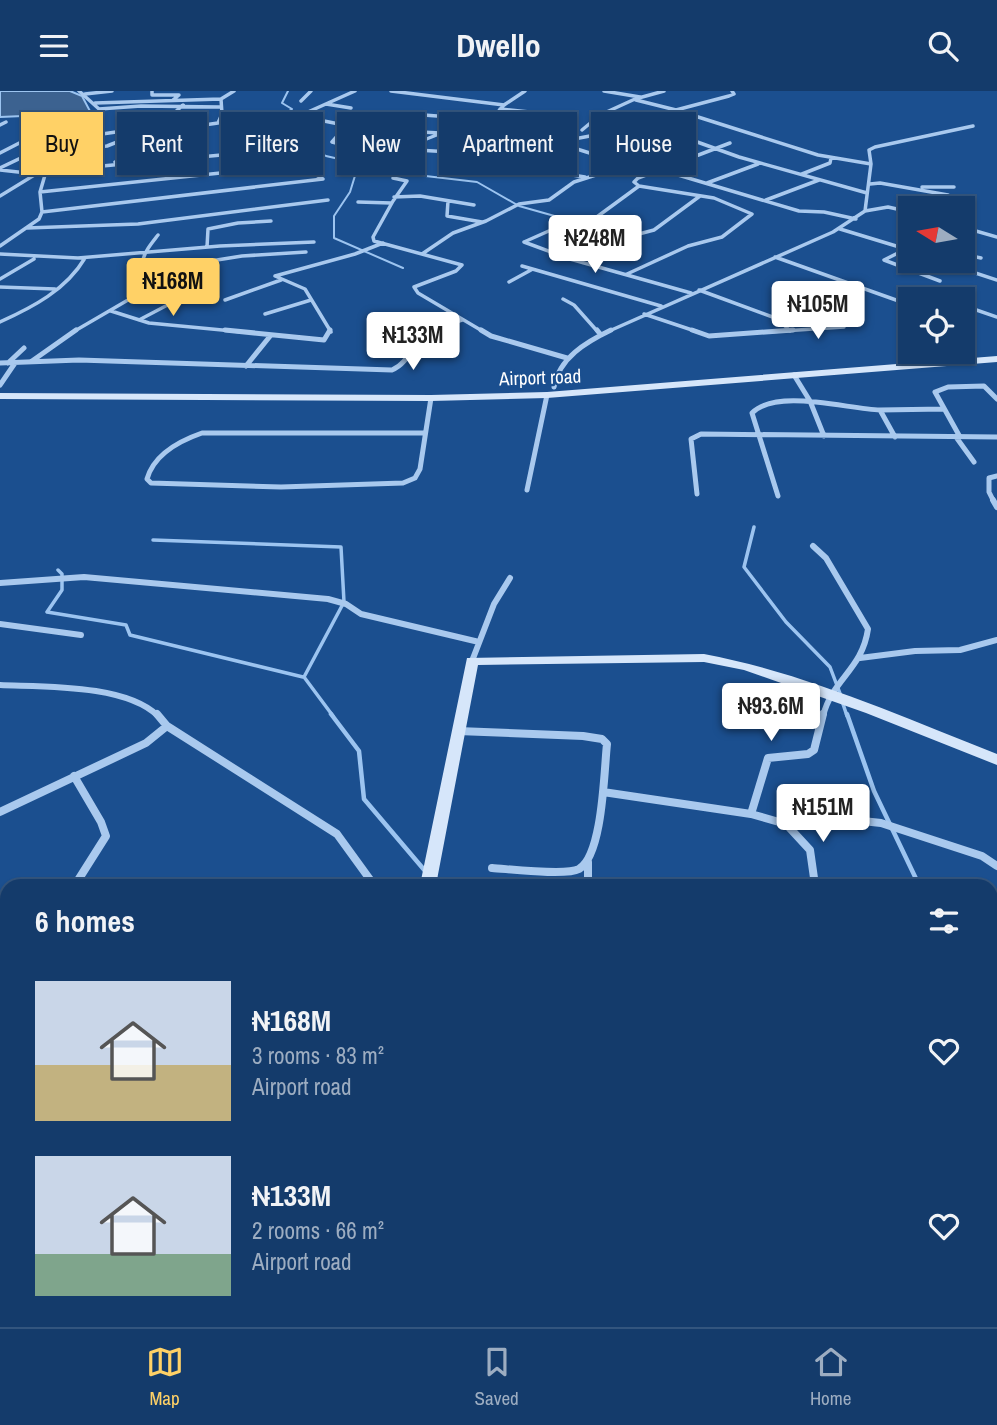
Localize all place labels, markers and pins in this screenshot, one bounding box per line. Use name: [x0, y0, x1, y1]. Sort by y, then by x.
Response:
pin: ₦248M: [546, 215, 644, 275]
pin: ₦168M: [124, 259, 222, 318]
pin: ₦105M: [769, 281, 867, 341]
pin: ₦133M: [364, 313, 462, 372]
pin: ₦93.6M: [714, 683, 828, 743]
pin: ₦151M: [774, 785, 872, 844]

